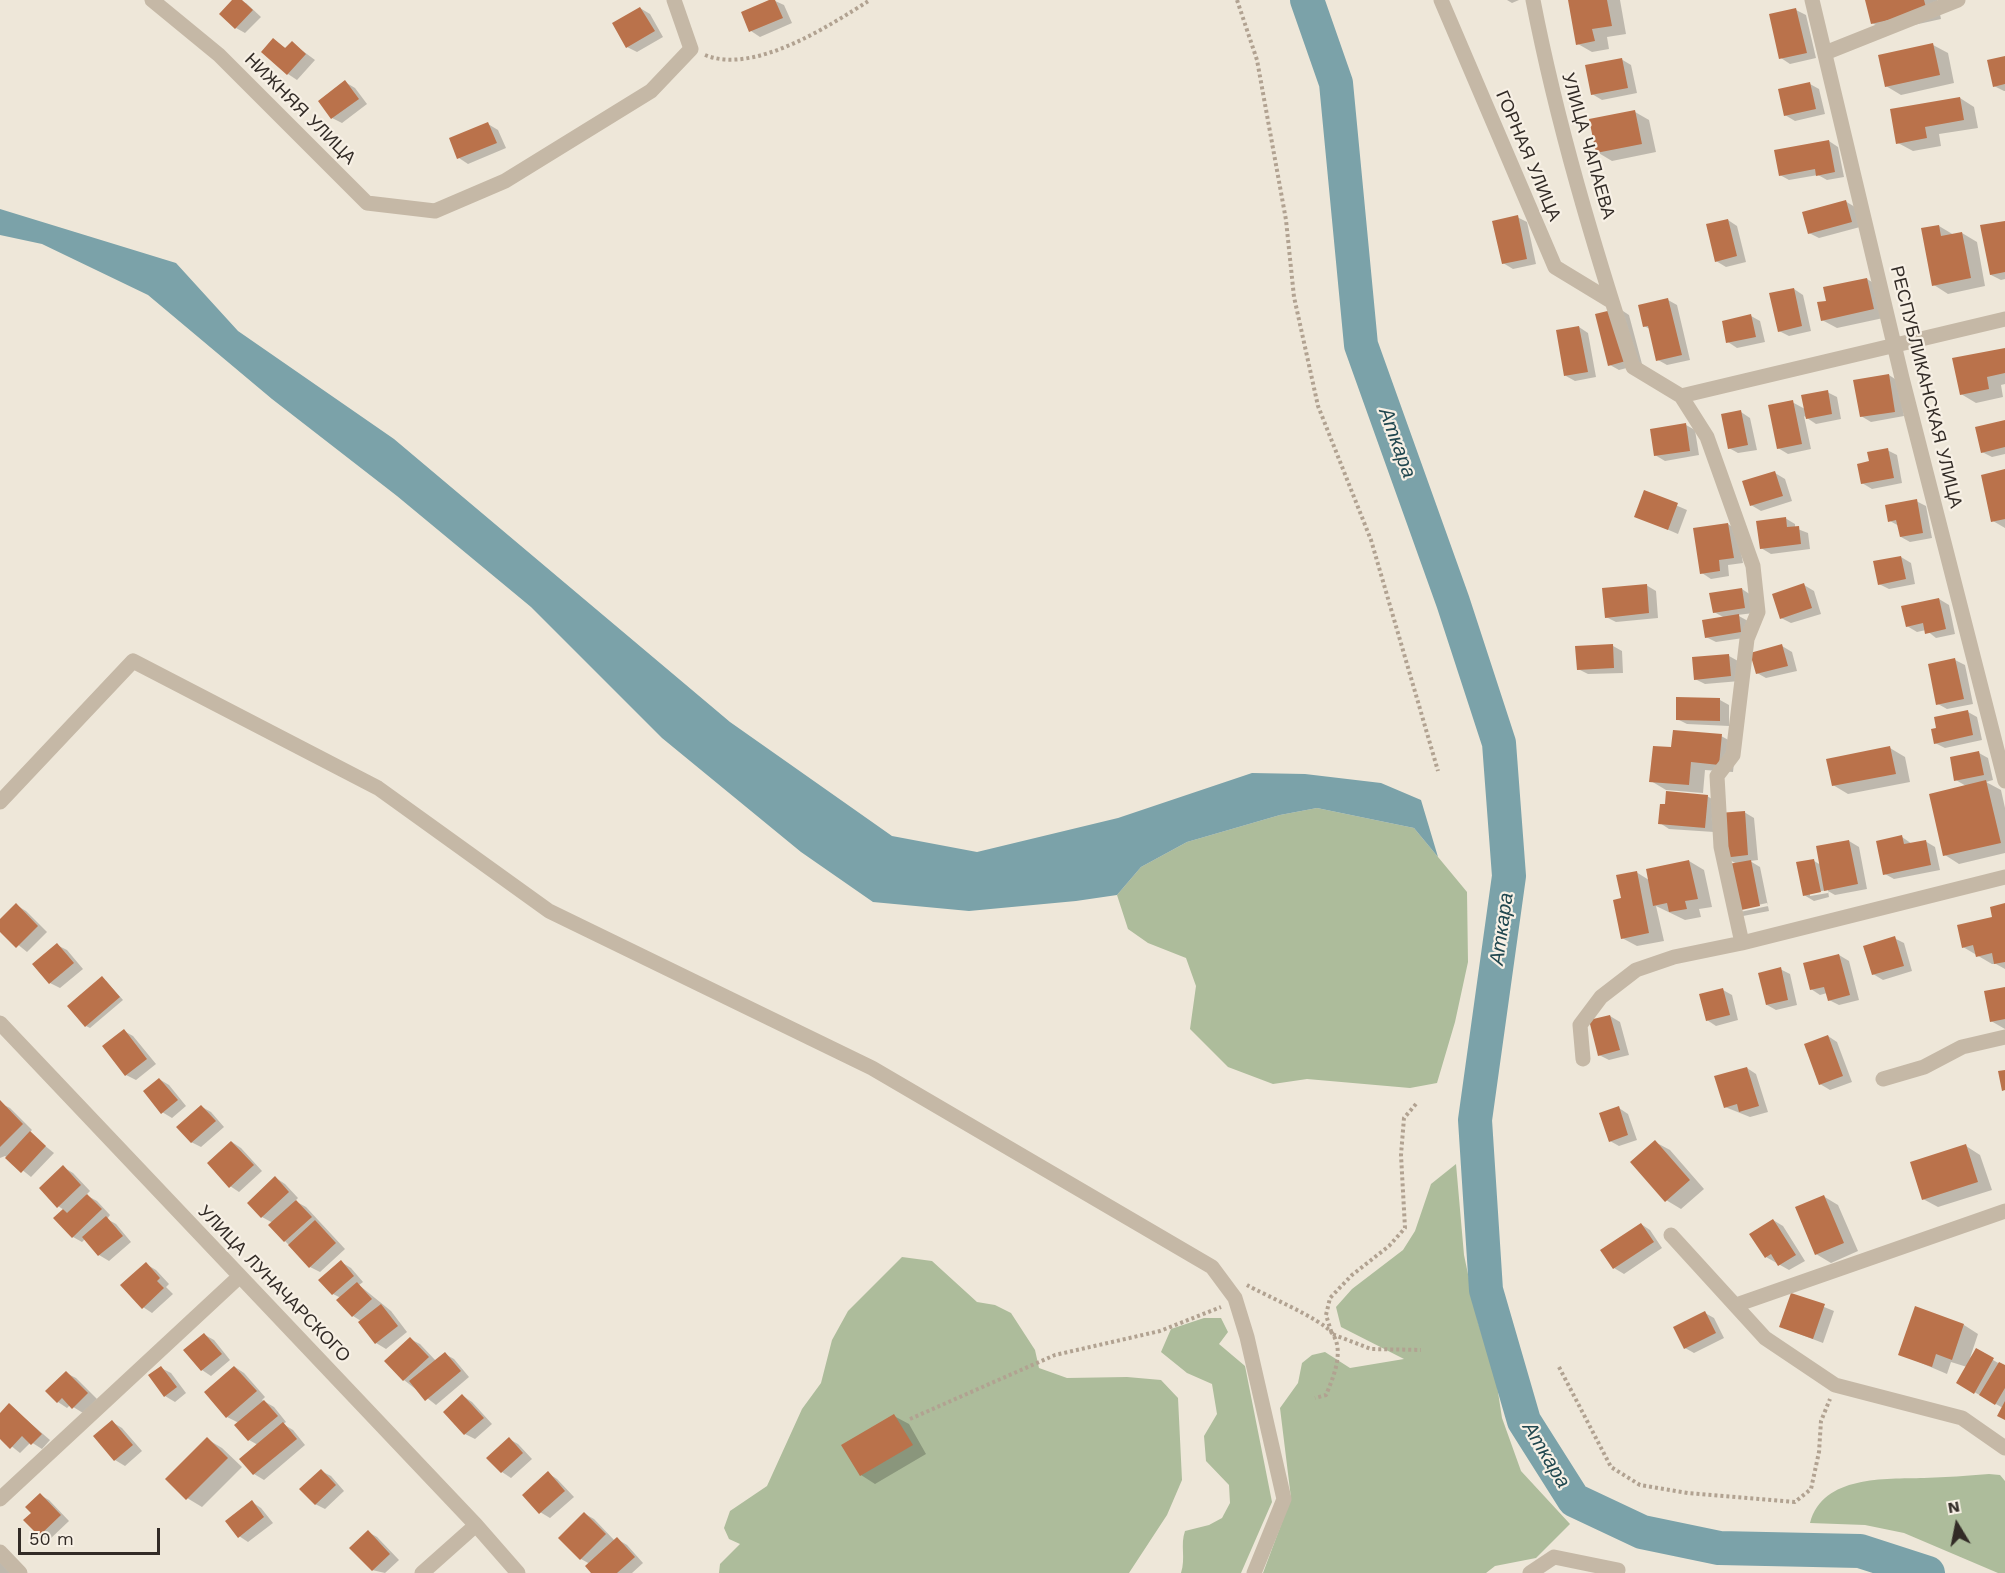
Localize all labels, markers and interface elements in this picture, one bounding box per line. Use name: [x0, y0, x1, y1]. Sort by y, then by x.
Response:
street label: НИЖНЯЯ УЛИЦА: [240, 49, 360, 169]
street label: УЛИЦА ЧАПАЕВА: [1557, 70, 1619, 222]
street label: ГОРНАЯ УЛИЦА: [1491, 87, 1565, 225]
street label: РЕСПУБЛИКАНСКАЯ УЛИЦА: [1885, 264, 1967, 510]
water label: Аткара: [1373, 405, 1421, 481]
water label: Аткара: [1485, 891, 1519, 967]
street label: УЛИЦА ЛУНАЧАРСКОГО: [193, 1201, 355, 1367]
water label: Аткара: [1517, 1418, 1575, 1492]
north arrow: [1927, 1495, 1987, 1555]
text: N: [1946, 1496, 1961, 1517]
scale bar: [21, 1516, 164, 1554]
text: 50 m: [29, 1528, 74, 1549]

